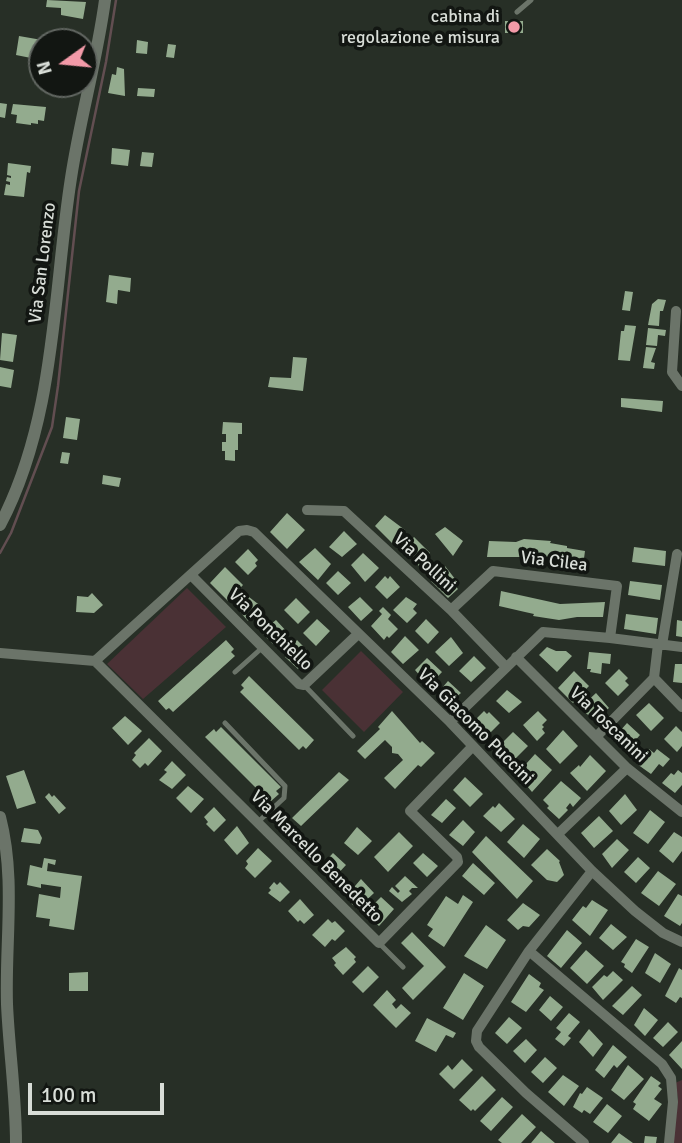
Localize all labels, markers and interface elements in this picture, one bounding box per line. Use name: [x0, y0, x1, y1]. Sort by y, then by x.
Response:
place label: cabina di regolazione e misura: [341, 6, 500, 48]
marker: cabina di regolazione e misura: [506, 19, 522, 35]
north arrow: [28, 28, 98, 98]
text: N: [31, 58, 58, 77]
street label: Via San Lorenzo: [25, 201, 61, 325]
street label: Via Pollini: [388, 529, 460, 597]
street label: Via Cilea: [519, 547, 589, 577]
street label: Via Ponchiello: [223, 584, 317, 676]
street label: Via Giacomo Puccini: [412, 664, 538, 790]
street label: Via Toscanini: [565, 683, 651, 767]
street label: Via Marcello Benedetto: [245, 786, 387, 928]
scale bar: [32, 1070, 168, 1114]
text: 100 m: [41, 1082, 96, 1108]

